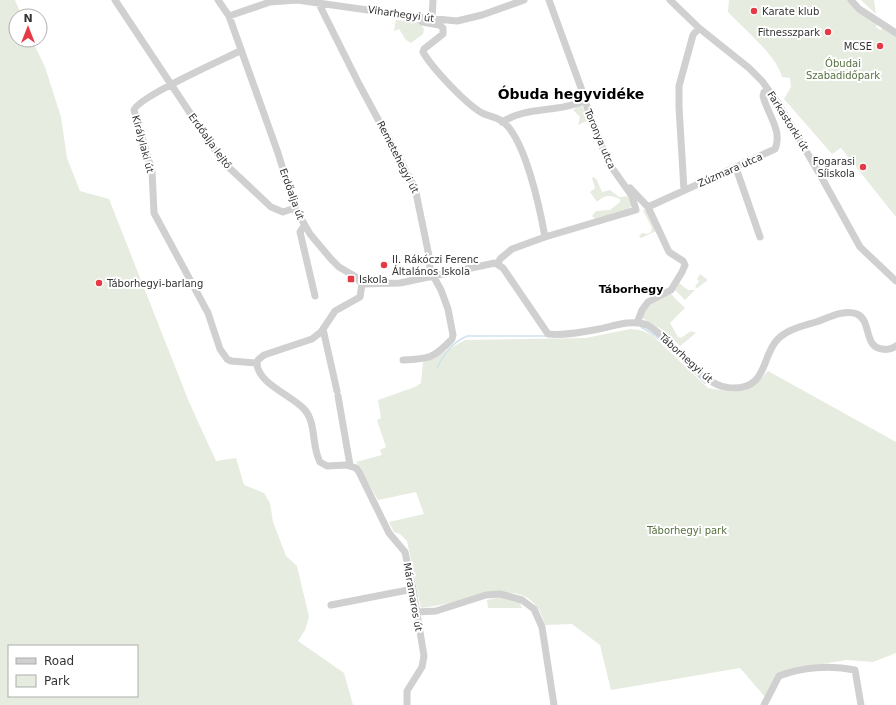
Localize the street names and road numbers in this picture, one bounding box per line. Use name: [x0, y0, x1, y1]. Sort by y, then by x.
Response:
street label: Viharhegyi út: [367, 4, 435, 24]
street label: Farkastorki út: [765, 89, 811, 153]
street label: Toronya utca: [582, 106, 618, 171]
street label: Erdőalja lejtő: [186, 111, 234, 171]
street label: Királylaki út: [130, 114, 156, 174]
street label: Remetehegyi út: [375, 119, 421, 195]
street label: Zúzmara utca: [696, 151, 764, 189]
street label: Erdőalja út: [278, 167, 306, 221]
street label: Táborhegyi út: [656, 331, 715, 385]
street label: Máramaros út: [402, 562, 424, 632]

